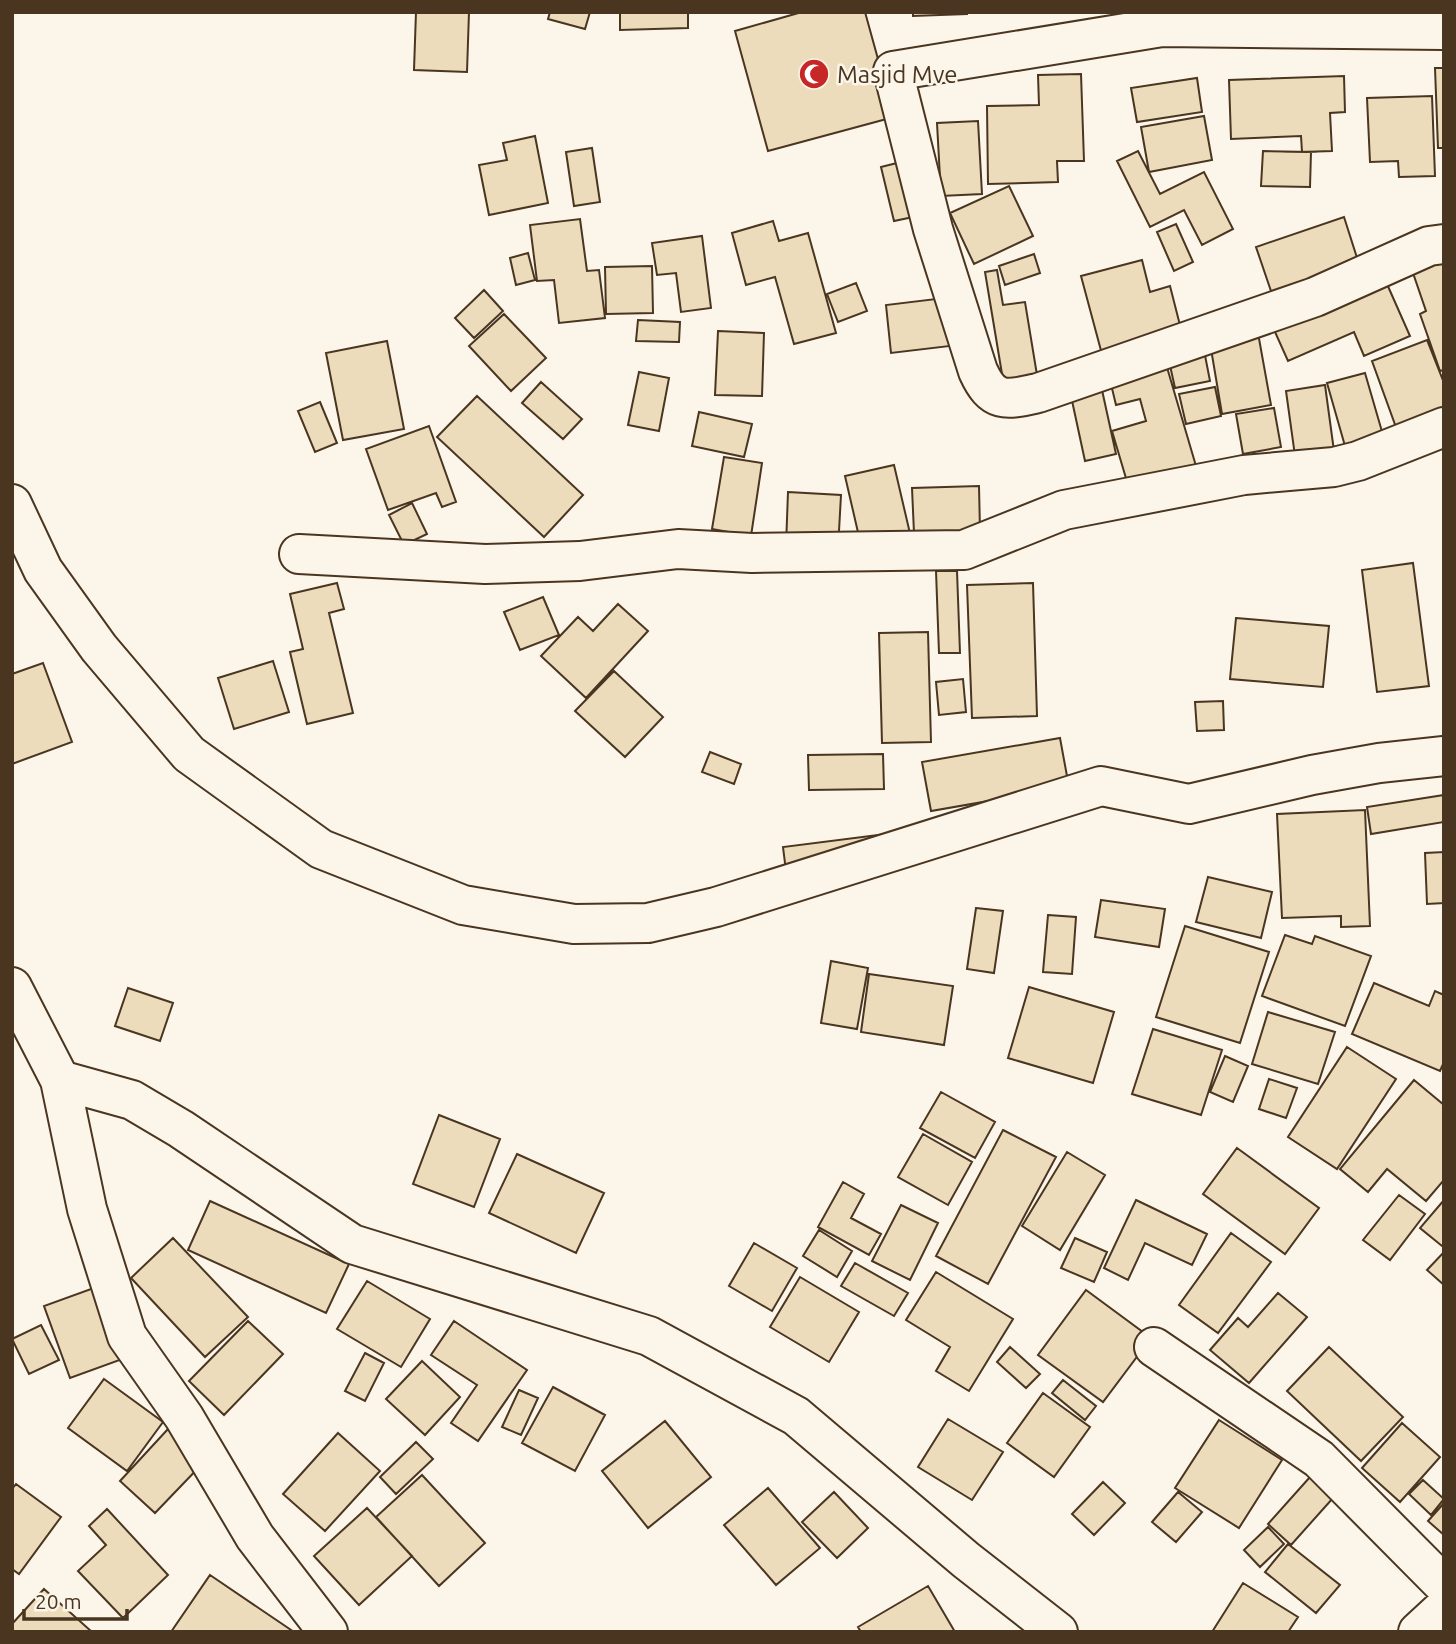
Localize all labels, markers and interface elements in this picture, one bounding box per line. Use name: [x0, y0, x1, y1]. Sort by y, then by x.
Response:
mosque icon: Masjid Mve: [797, 57, 831, 91]
place label: Masjid Mve: [837, 61, 958, 88]
scale bar: [24, 1578, 128, 1622]
text: 20 m: [35, 1589, 82, 1613]

